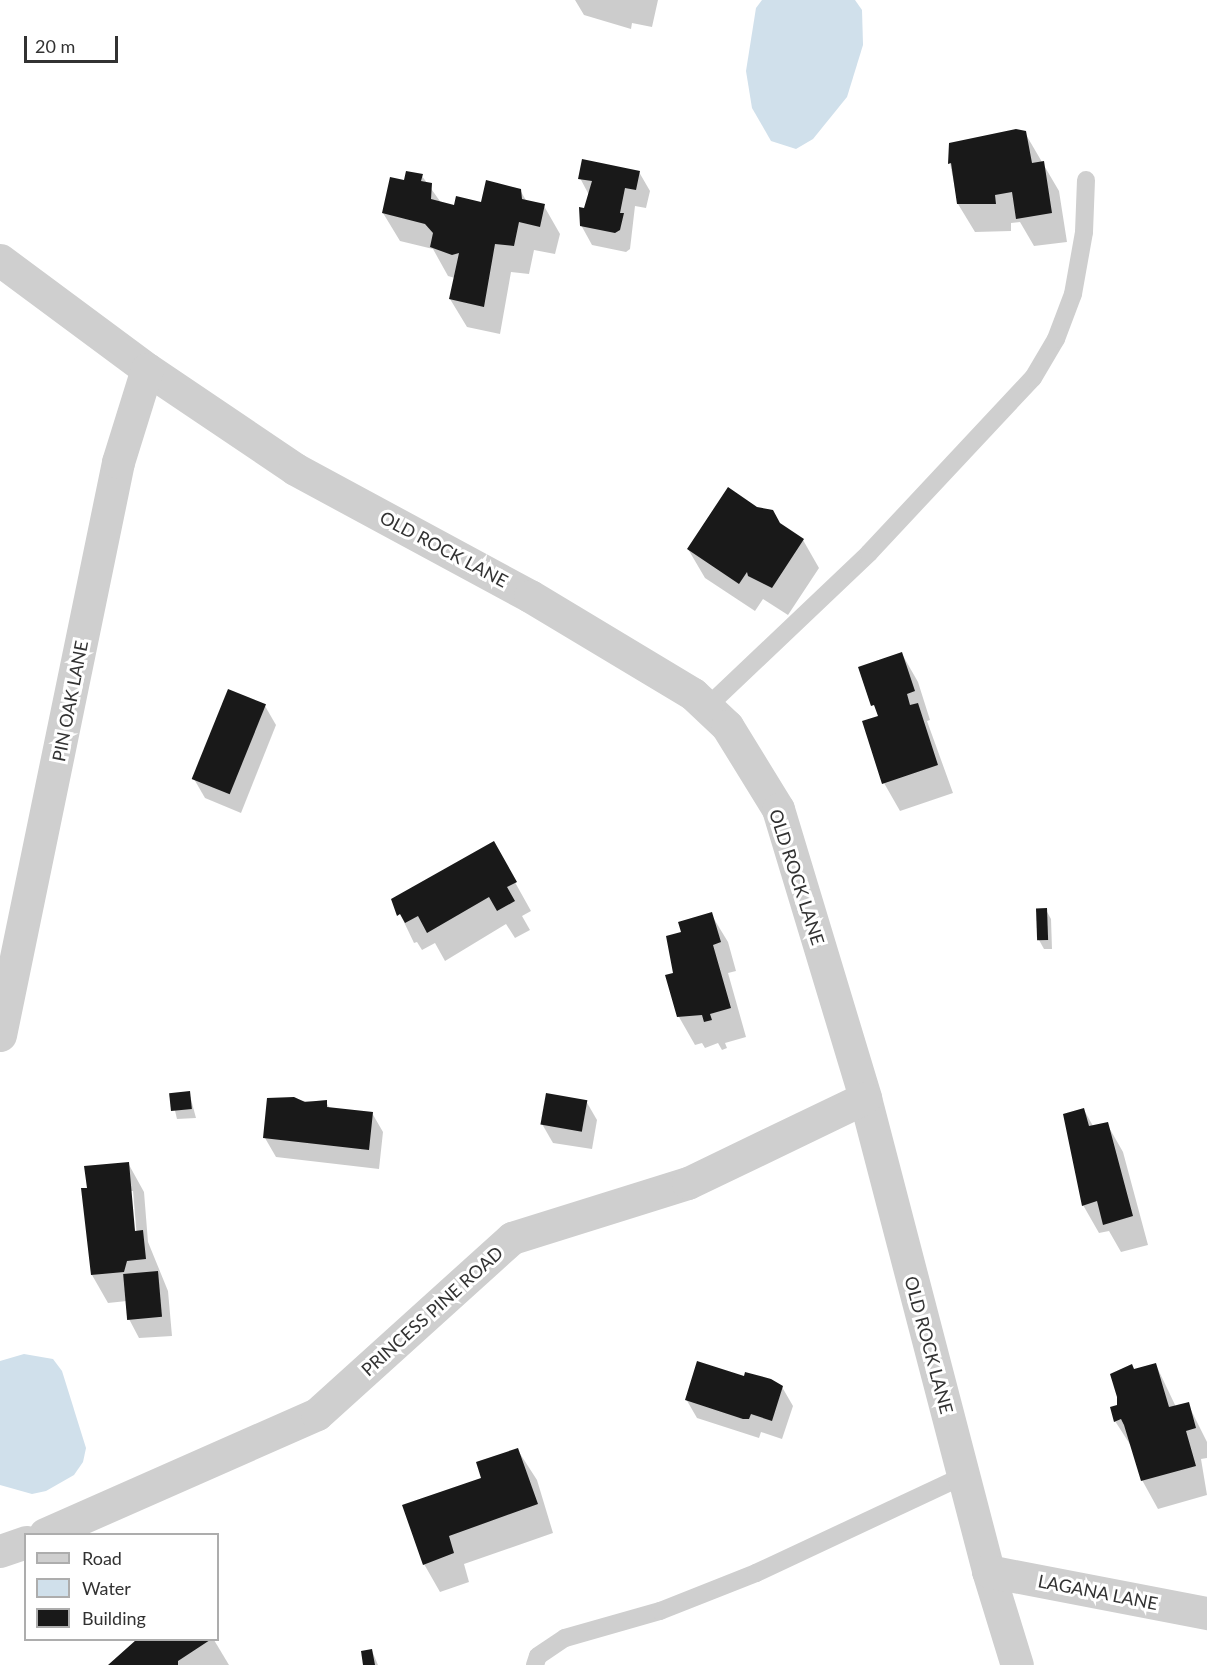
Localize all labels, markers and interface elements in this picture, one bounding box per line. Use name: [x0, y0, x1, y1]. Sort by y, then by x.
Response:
scale bar: [27, 24, 122, 62]
text: 20 m: [35, 35, 75, 57]
street label: OLD ROCK LANE: [376, 506, 512, 592]
street label: PIN OAK LANE: [48, 639, 92, 763]
street label: OLD ROCK LANE: [765, 806, 829, 948]
street label: PRINCESS PINE ROAD: [357, 1242, 507, 1380]
street label: OLD ROCK LANE: [900, 1274, 958, 1416]
legend: [24, 1533, 219, 1641]
text: Road: [82, 1547, 122, 1569]
street label: LAGANA LANE: [1036, 1570, 1160, 1614]
text: Water: [82, 1577, 131, 1599]
text: Building: [82, 1607, 146, 1629]

